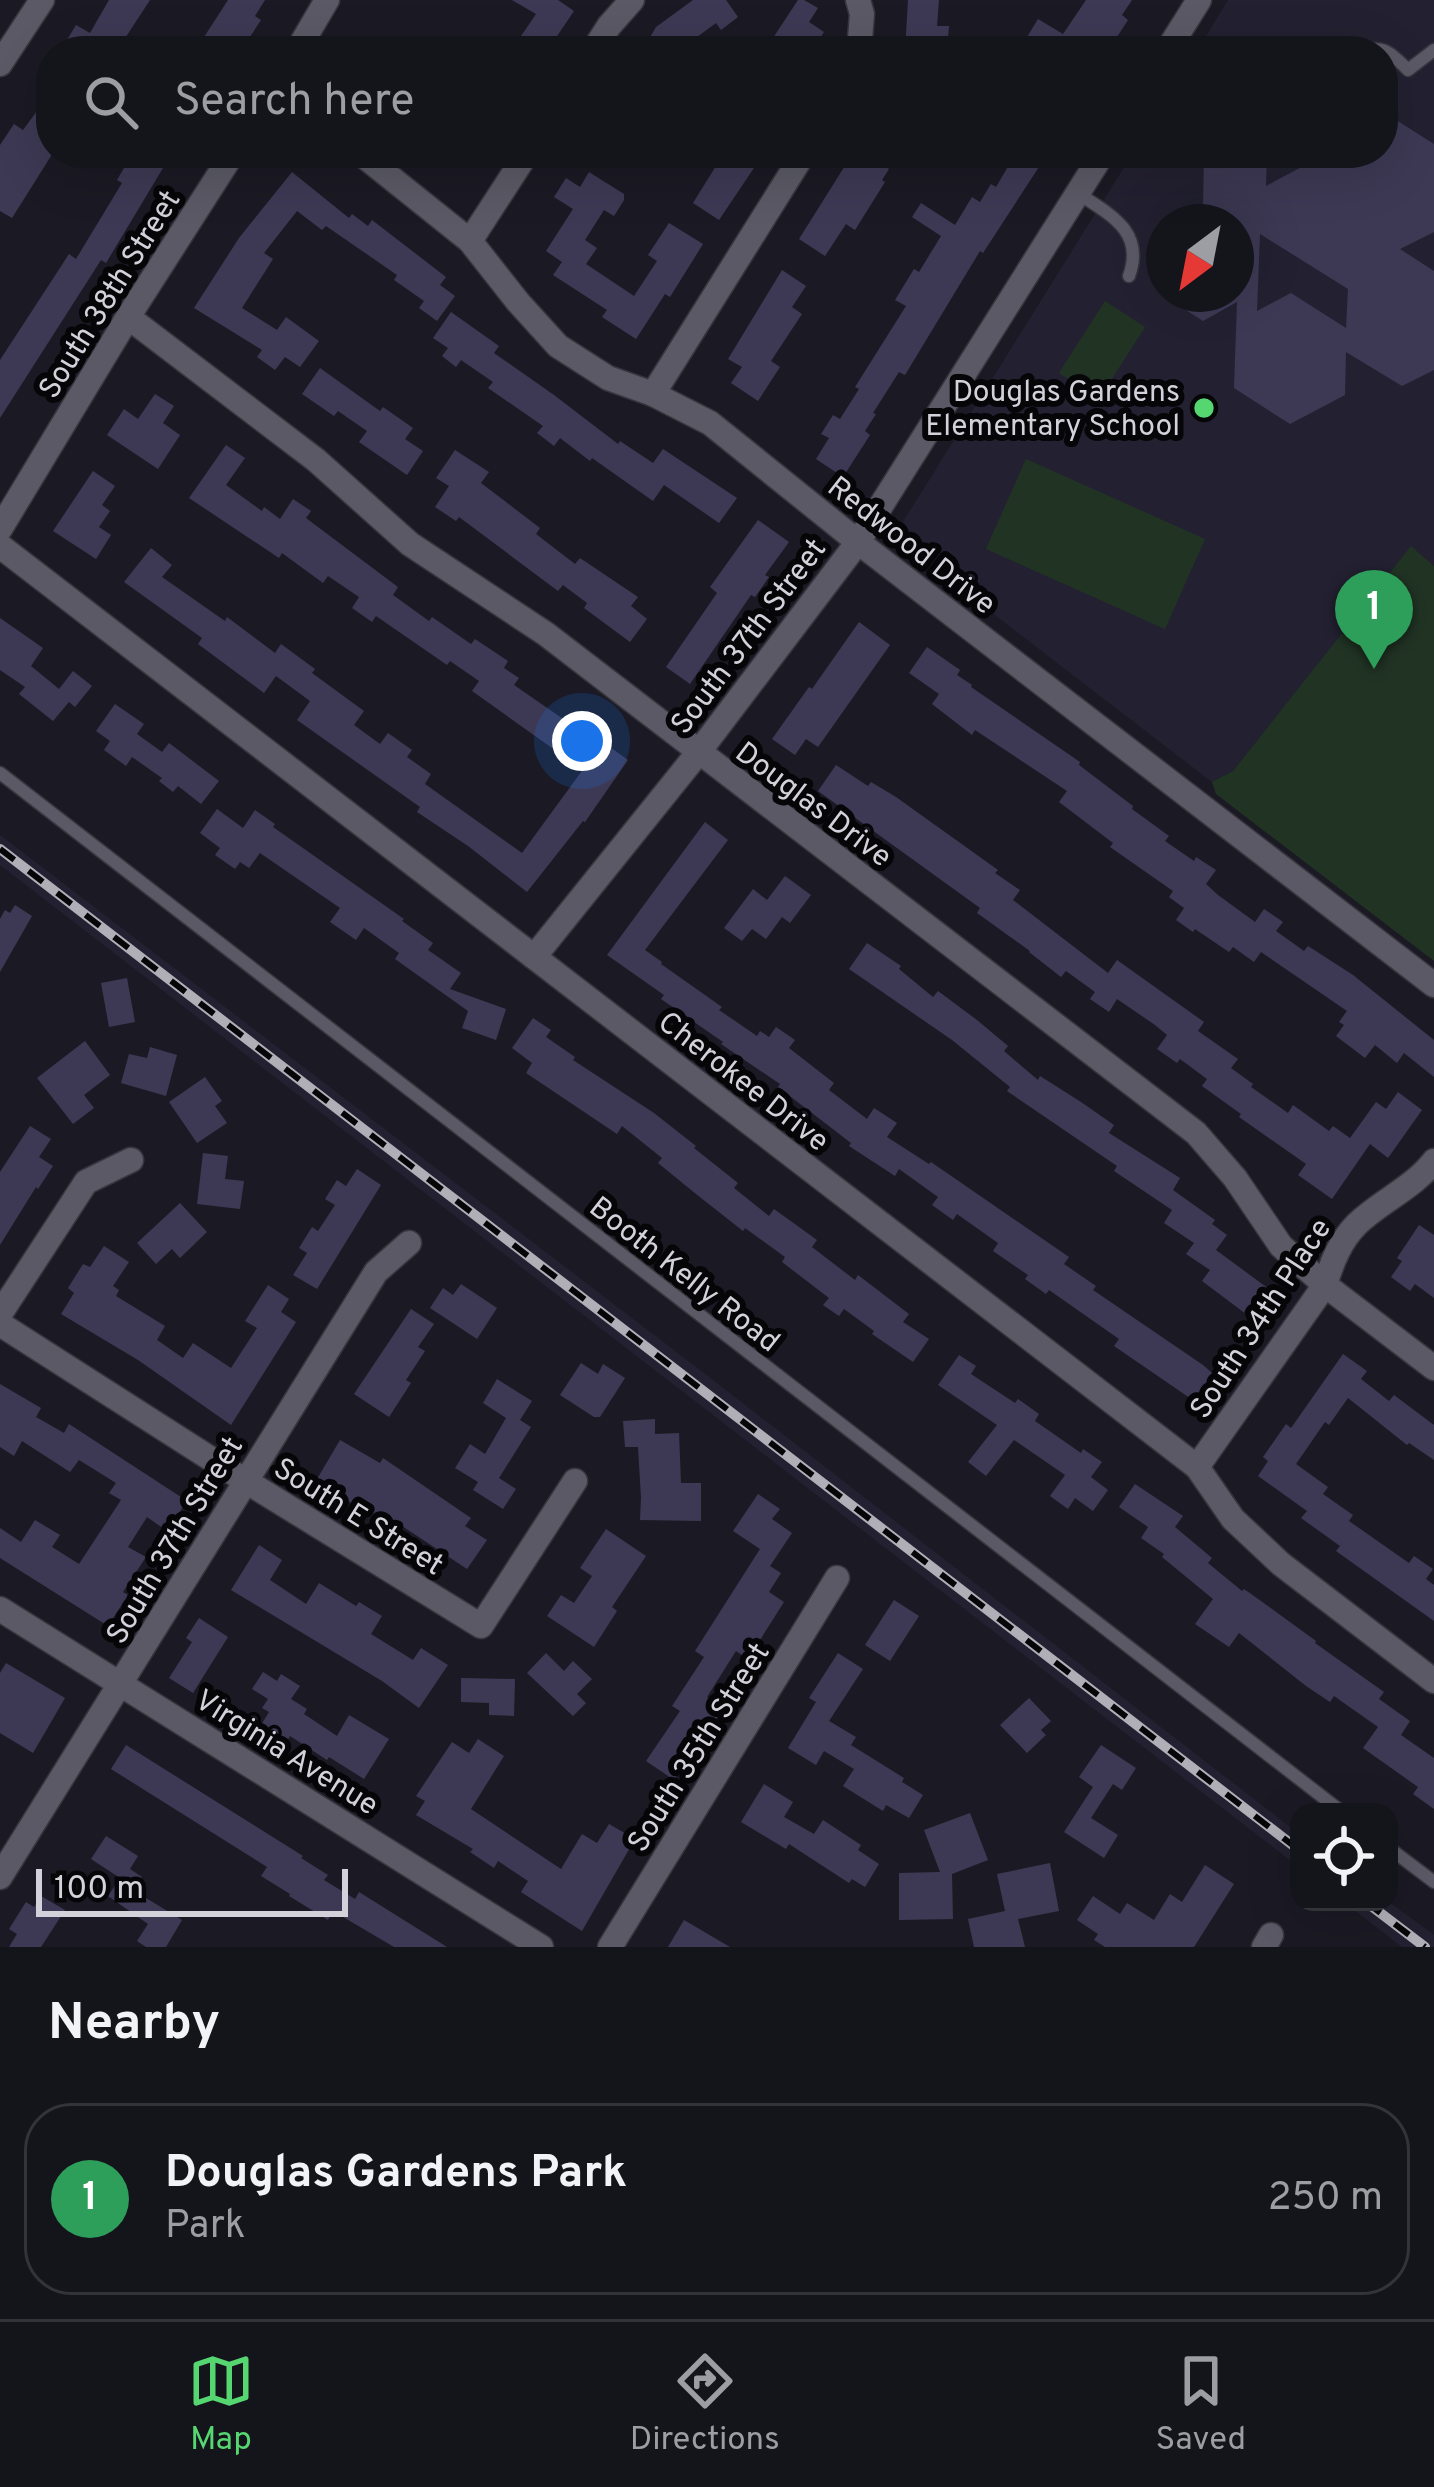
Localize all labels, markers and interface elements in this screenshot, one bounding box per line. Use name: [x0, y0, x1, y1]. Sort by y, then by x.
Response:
search box: [36, 36, 1398, 168]
icon: search: [78, 69, 144, 135]
text: Search here: [174, 74, 414, 131]
street label: South 38th Street: [32, 184, 190, 406]
north arrow: [1146, 204, 1254, 312]
place label: Douglas Gardens Elementary School: [925, 375, 1180, 446]
marker: Douglas Gardens Elementary School: [1191, 395, 1217, 421]
street label: Redwood Drive: [819, 470, 1002, 624]
street label: South 37th Street: [664, 532, 836, 743]
pin: 1: [1335, 570, 1413, 669]
your location: [552, 711, 612, 771]
street label: Douglas Drive: [727, 735, 898, 877]
street label: Cherokee Drive: [650, 1005, 835, 1161]
street label: Booth Kelly Road: [581, 1190, 786, 1362]
street label: South 34th Place: [1184, 1212, 1341, 1427]
street label: South 37th Street: [100, 1431, 253, 1652]
street label: South E Street: [266, 1451, 449, 1585]
street label: South 35th Street: [621, 1637, 779, 1860]
street label: Virginia Avenue: [187, 1683, 384, 1825]
map controls: [1290, 1803, 1398, 1911]
button: locate: [1290, 1803, 1398, 1911]
scale bar: [36, 1863, 348, 1916]
text: 100 m: [54, 1869, 144, 1911]
text: Nearby: [48, 1993, 220, 2058]
text: Douglas Gardens Park: [165, 2146, 627, 2203]
text: 1: [82, 2175, 98, 2224]
text: 250 m: [1268, 2175, 1383, 2224]
text: Park: [165, 2203, 246, 2252]
tab: Map: [188, 2348, 254, 2462]
tab: Directions: [630, 2348, 780, 2462]
tab: Saved: [1155, 2348, 1246, 2462]

